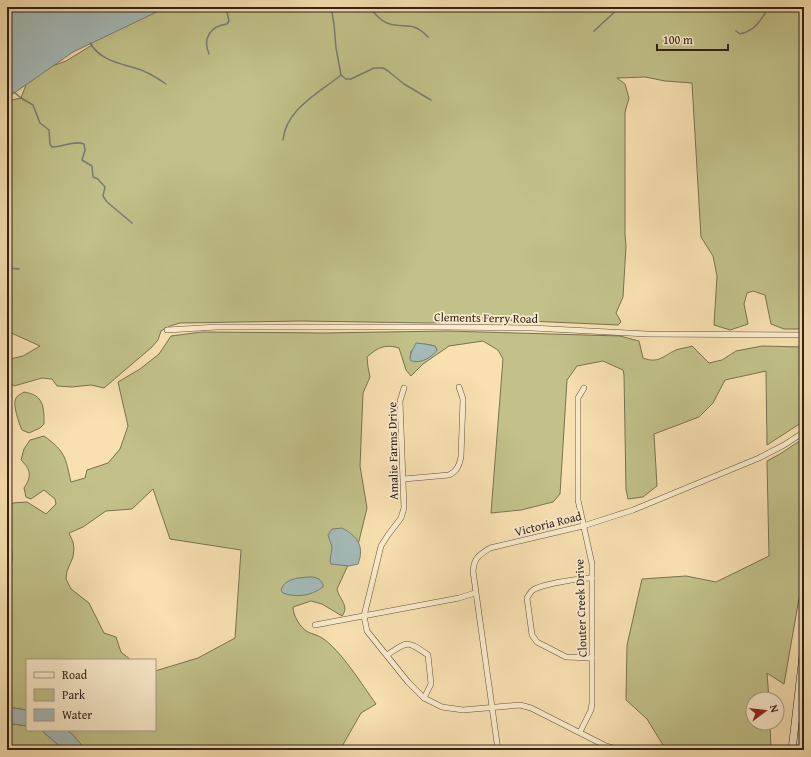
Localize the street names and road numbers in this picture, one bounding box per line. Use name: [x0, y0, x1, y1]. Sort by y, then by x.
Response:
street label: Clements Ferry Road: [434, 308, 539, 327]
street label: Amalie Farms Drive: [383, 402, 402, 500]
street label: Victoria Road: [513, 507, 584, 540]
street label: Clouter Creek Drive: [570, 558, 591, 657]

